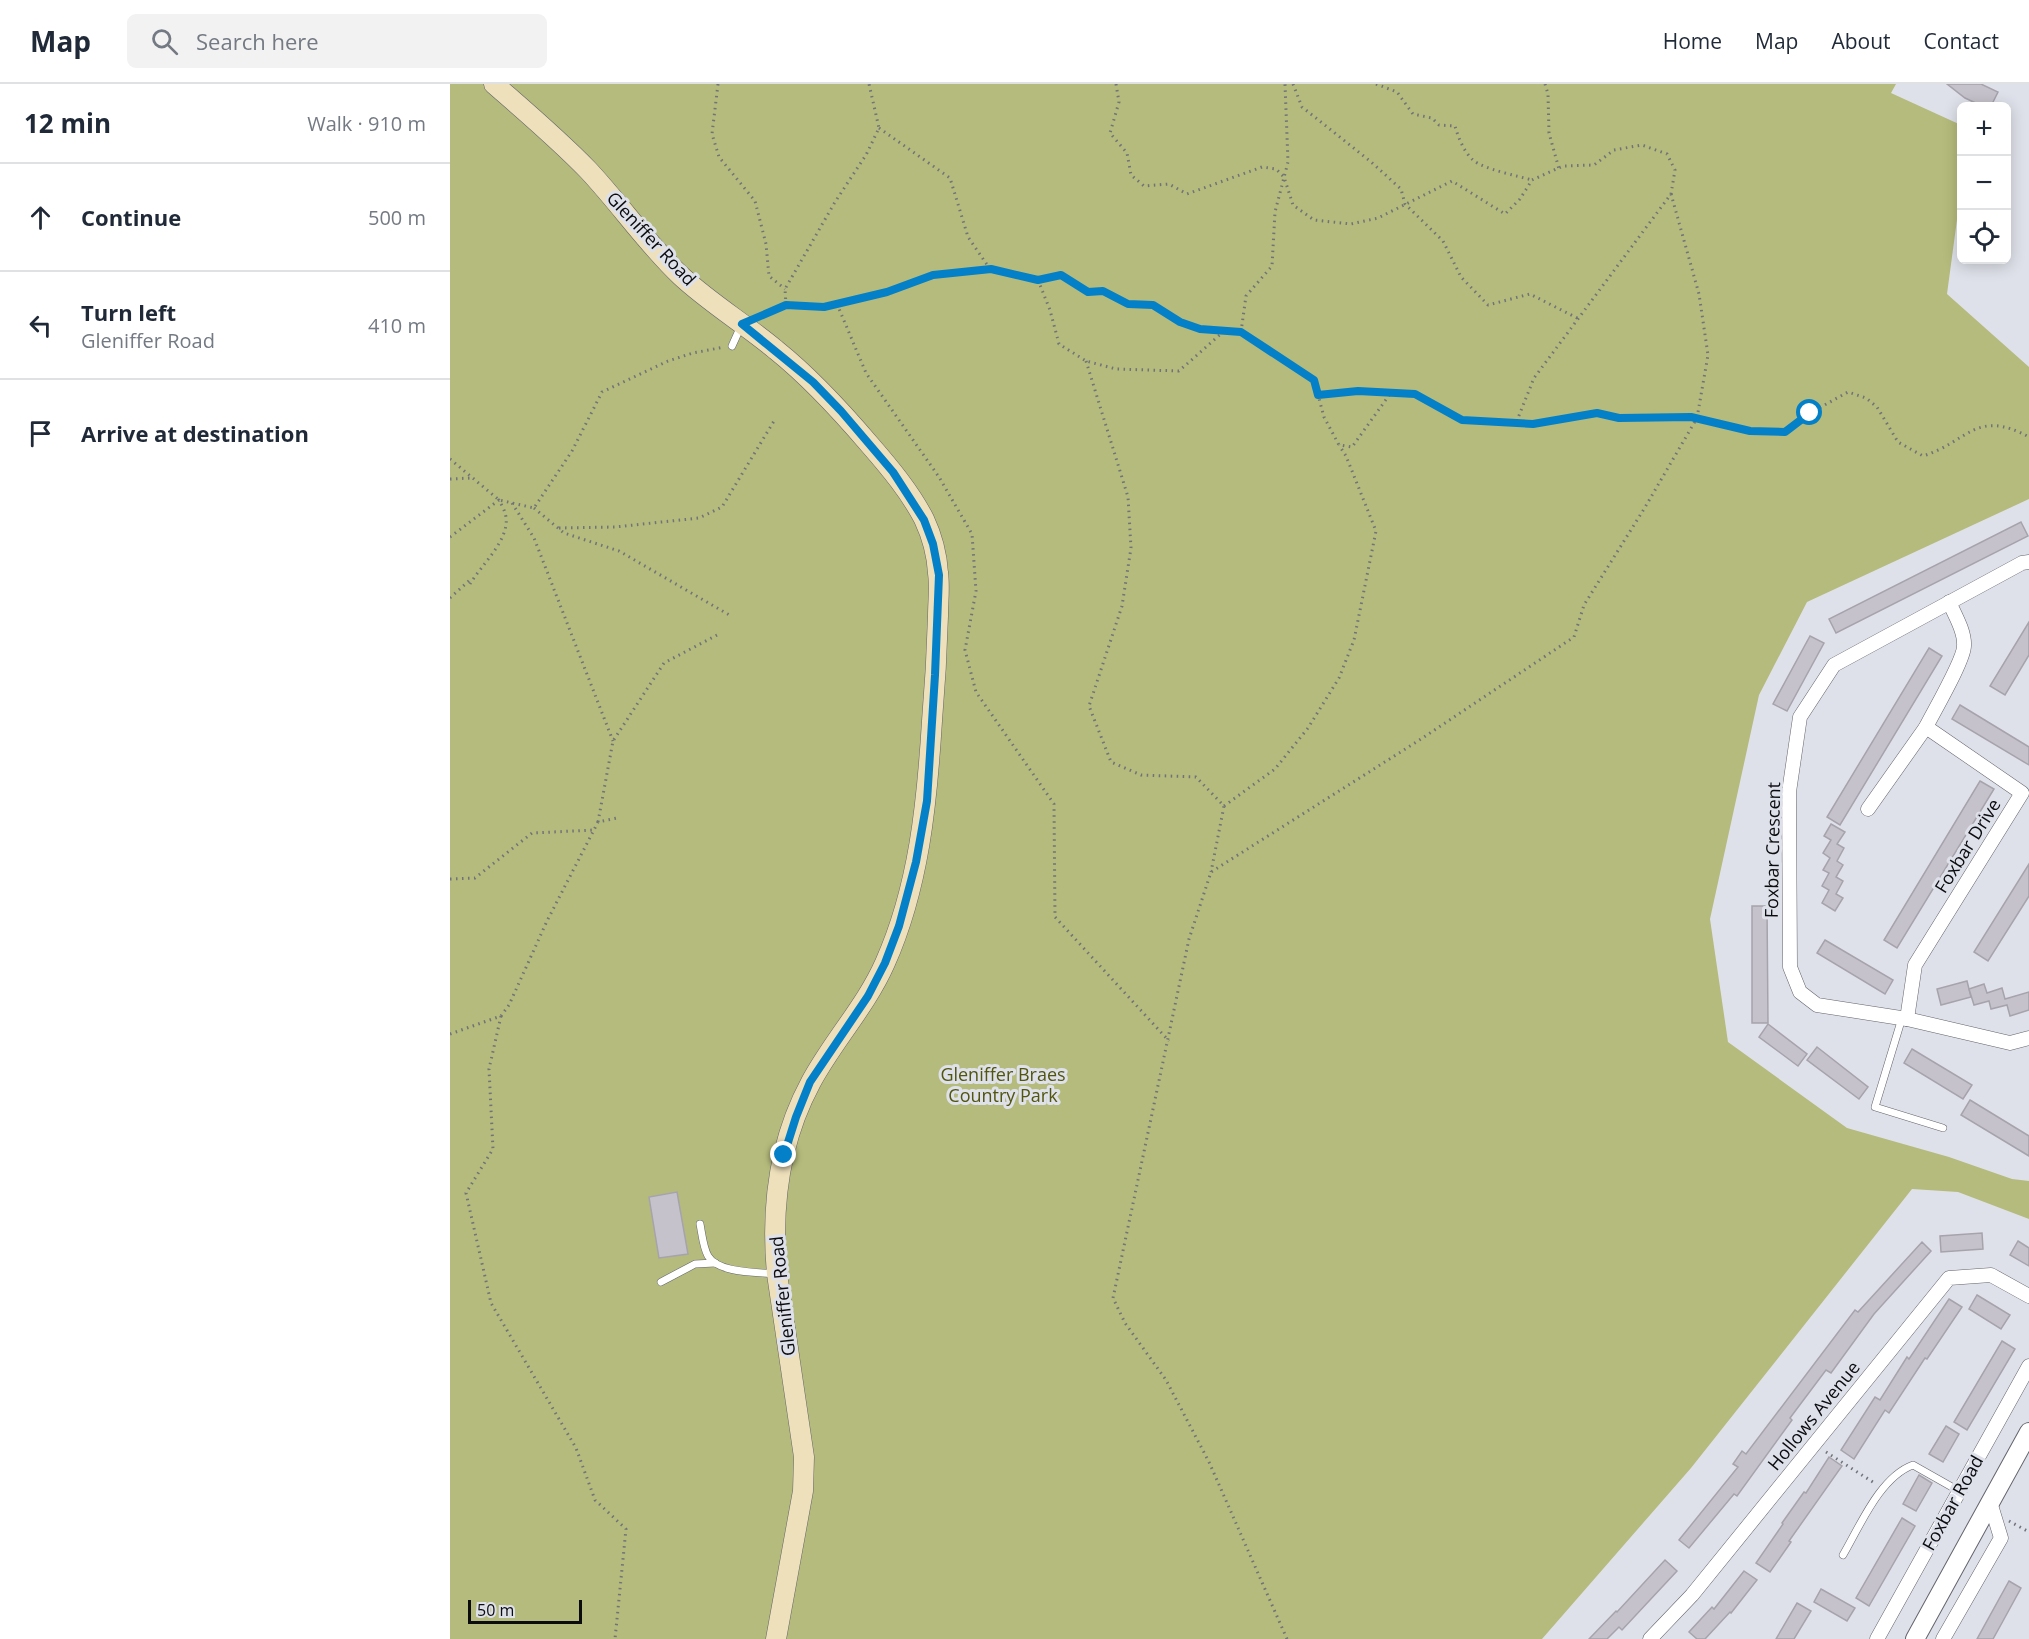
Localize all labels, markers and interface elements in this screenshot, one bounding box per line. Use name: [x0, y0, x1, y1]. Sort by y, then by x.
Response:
search box: [127, 14, 547, 68]
text: Map: [30, 22, 91, 60]
icon: search: [148, 25, 181, 58]
text: Search here: [196, 26, 319, 56]
text: Home: [1663, 27, 1722, 55]
text: Map: [1755, 27, 1798, 55]
text: About: [1831, 27, 1891, 55]
text: Contact: [1924, 27, 1999, 55]
map controls: [1957, 102, 2011, 264]
button: +: [1957, 102, 2011, 156]
text: 12 min: [24, 105, 111, 141]
text: Walk · 910 m: [307, 110, 426, 137]
button: −: [1957, 156, 2011, 210]
street label: Gleniffer Road: [602, 186, 702, 291]
icon: ahead: [24, 201, 57, 234]
text: Continue: [81, 202, 181, 232]
text: 500 m: [368, 204, 426, 231]
button: locate: [1957, 210, 2011, 264]
text: Turn left: [81, 297, 176, 327]
icon: left: [24, 309, 57, 342]
text: 410 m: [368, 312, 426, 339]
text: Gleniffer Road: [81, 327, 215, 354]
route start: [1796, 399, 1822, 425]
icon: arrive: [24, 417, 57, 450]
text: Arrive at destination: [81, 418, 309, 448]
street label: Foxbar Crescent: [1759, 782, 1785, 918]
street label: Foxbar Drive: [1929, 794, 2006, 897]
park label: Gleniffer Braes Country Park: [940, 1062, 1066, 1107]
route end: [770, 1141, 796, 1167]
street label: Gleniffer Road: [764, 1235, 800, 1357]
street label: Hollows Avenue: [1762, 1356, 1865, 1475]
street label: Foxbar Road: [1916, 1451, 1988, 1554]
scale bar: [468, 1597, 582, 1624]
text: 50 m: [477, 1599, 514, 1621]

